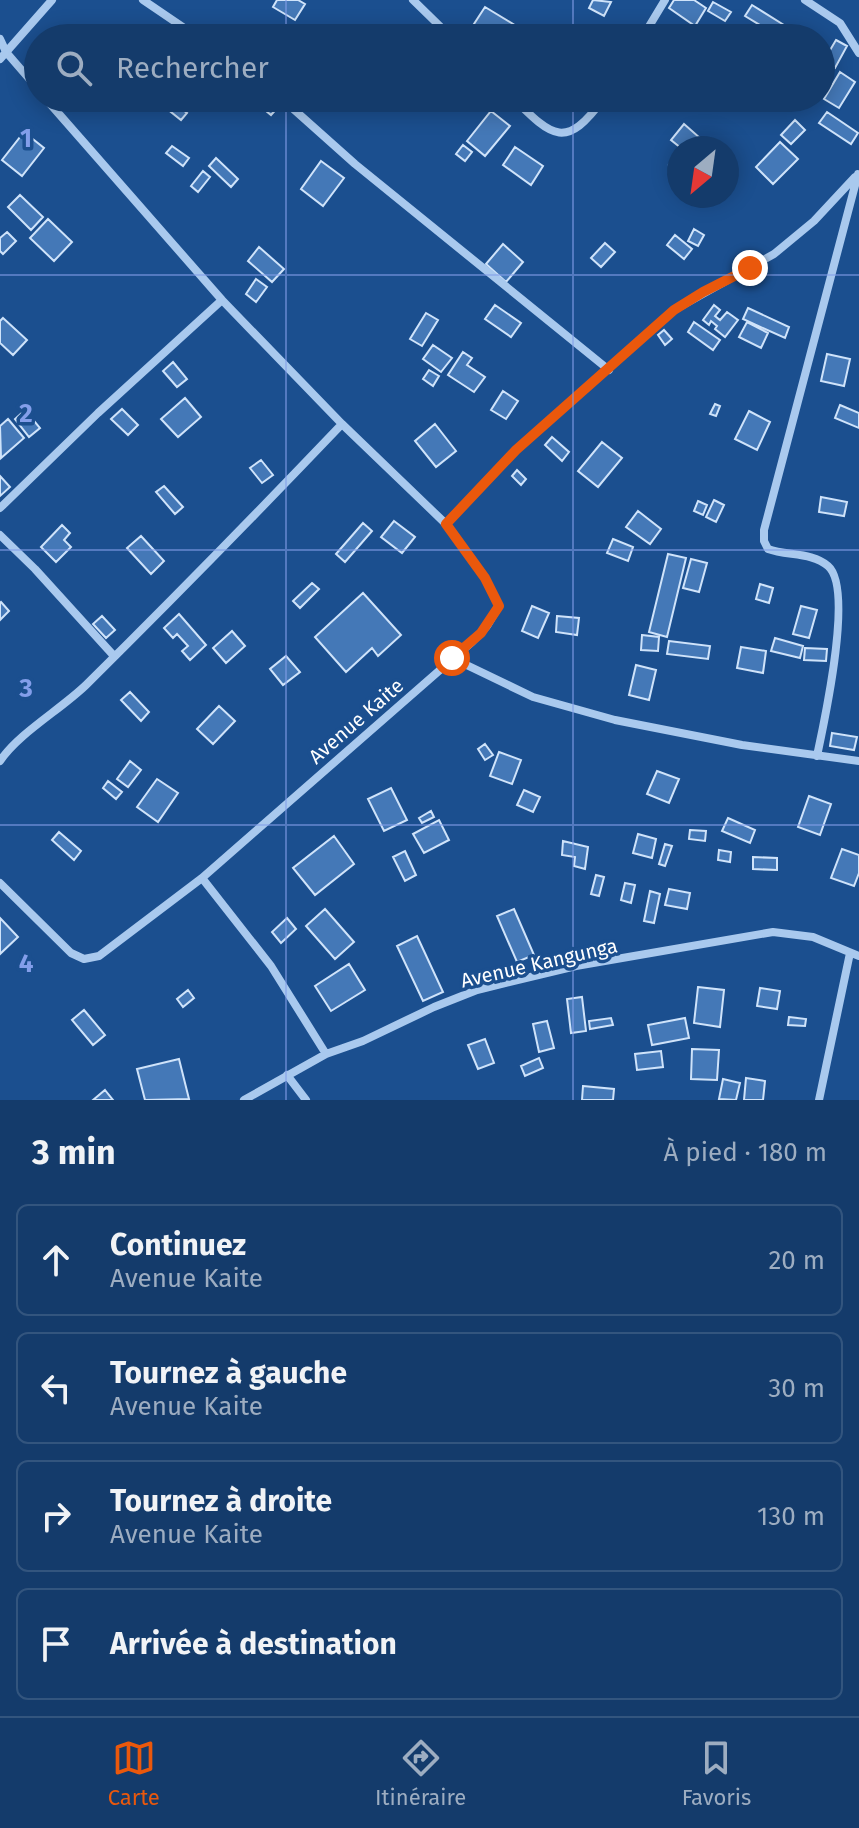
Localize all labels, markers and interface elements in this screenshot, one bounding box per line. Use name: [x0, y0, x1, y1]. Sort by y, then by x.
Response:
search box: [24, 24, 835, 112]
icon: search: [52, 46, 96, 90]
text: Rechercher: [116, 50, 269, 86]
text: 1: [20, 123, 32, 154]
north arrow: [667, 136, 739, 208]
route end: [732, 250, 768, 286]
text: 2: [19, 398, 33, 429]
route start: [434, 640, 470, 676]
text: 3: [18, 673, 33, 704]
street label: Avenue Kaite: [304, 673, 408, 769]
street label: Avenue Kangunga: [458, 933, 620, 993]
text: 4: [19, 948, 34, 979]
text: 3 min: [32, 1132, 116, 1173]
text: À pied · 180 m: [663, 1137, 827, 1168]
text: Continuez: [110, 1227, 246, 1263]
icon: ahead: [34, 1238, 78, 1282]
text: 20 m: [768, 1245, 825, 1276]
text: Avenue Kaite: [110, 1263, 263, 1294]
text: Tournez à gauche: [110, 1355, 347, 1391]
icon: left: [34, 1366, 78, 1410]
text: 30 m: [768, 1373, 825, 1404]
text: Avenue Kaite: [110, 1391, 263, 1422]
text: Tournez à droite: [110, 1483, 332, 1519]
icon: right: [34, 1494, 78, 1538]
text: 130 m: [757, 1501, 825, 1532]
text: Avenue Kaite: [110, 1519, 263, 1550]
icon: arrive: [34, 1622, 78, 1666]
text: Arrivée à destination: [110, 1626, 397, 1662]
tab: Carte: [108, 1736, 160, 1811]
tab: Itinéraire: [375, 1736, 466, 1811]
tab: Favoris: [682, 1736, 751, 1811]

